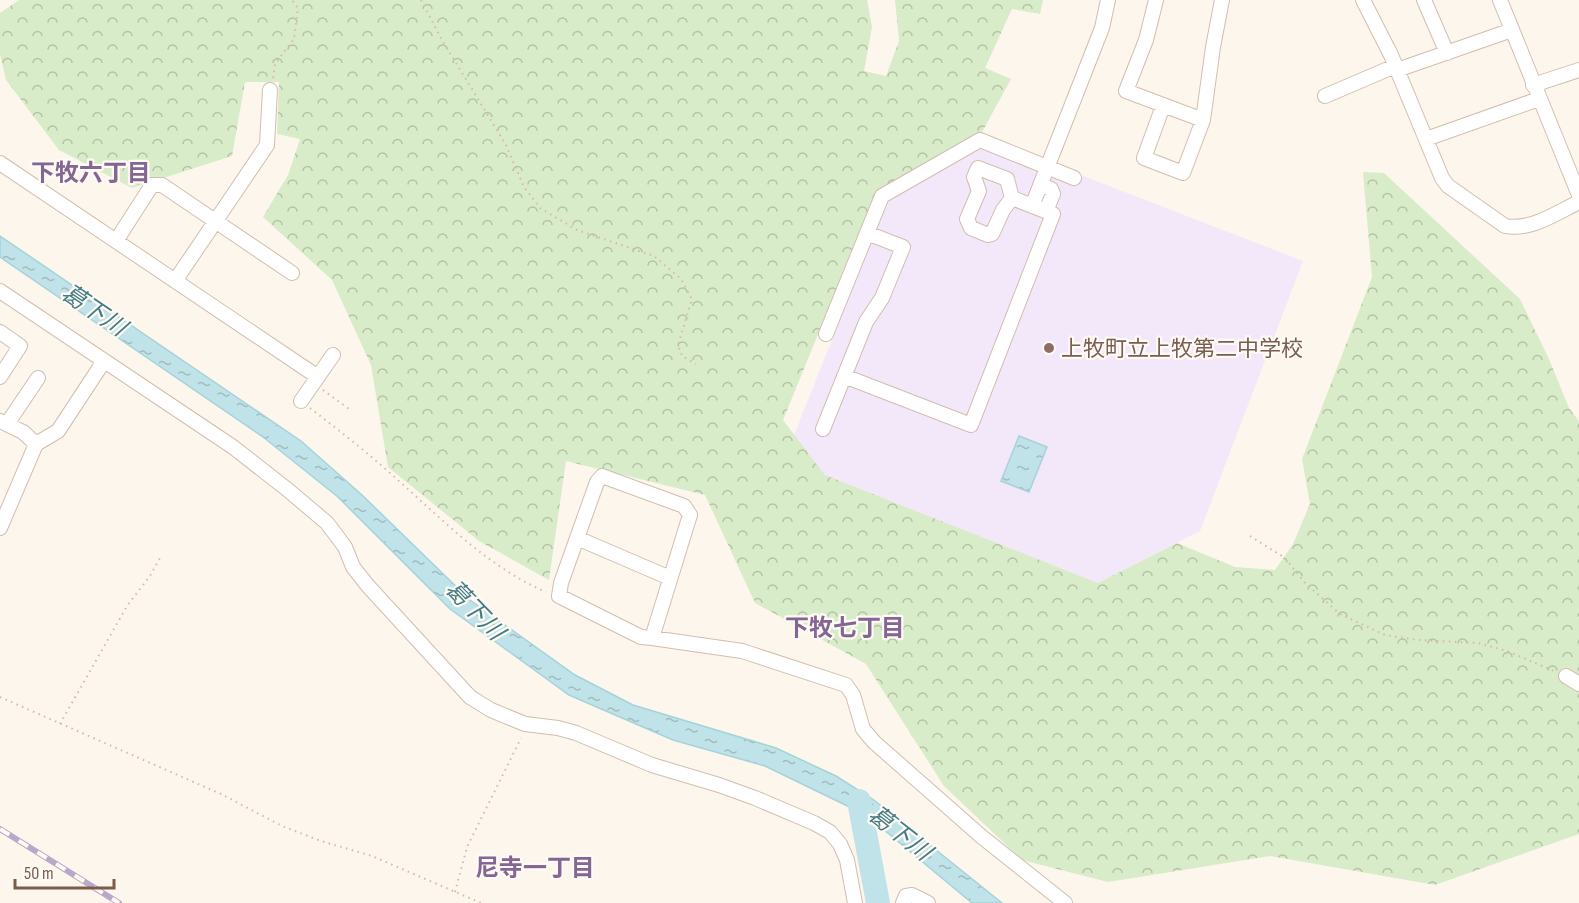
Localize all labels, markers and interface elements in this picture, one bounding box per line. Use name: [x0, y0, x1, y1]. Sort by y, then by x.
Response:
district label: 下牧六丁目: [31, 159, 151, 188]
water label: 葛下川: [56, 278, 134, 344]
place label: 上牧町立上牧第二中学校: [1061, 336, 1303, 363]
marker: 上牧町立上牧第二中学校: [1042, 341, 1056, 355]
water label: 葛下川: [439, 574, 512, 648]
district label: 下牧七丁目: [785, 614, 905, 643]
water label: 葛下川: [862, 800, 939, 869]
scale bar: [15, 852, 114, 890]
district label: 尼寺一丁目: [475, 854, 595, 883]
text: 50 m: [24, 863, 54, 884]

